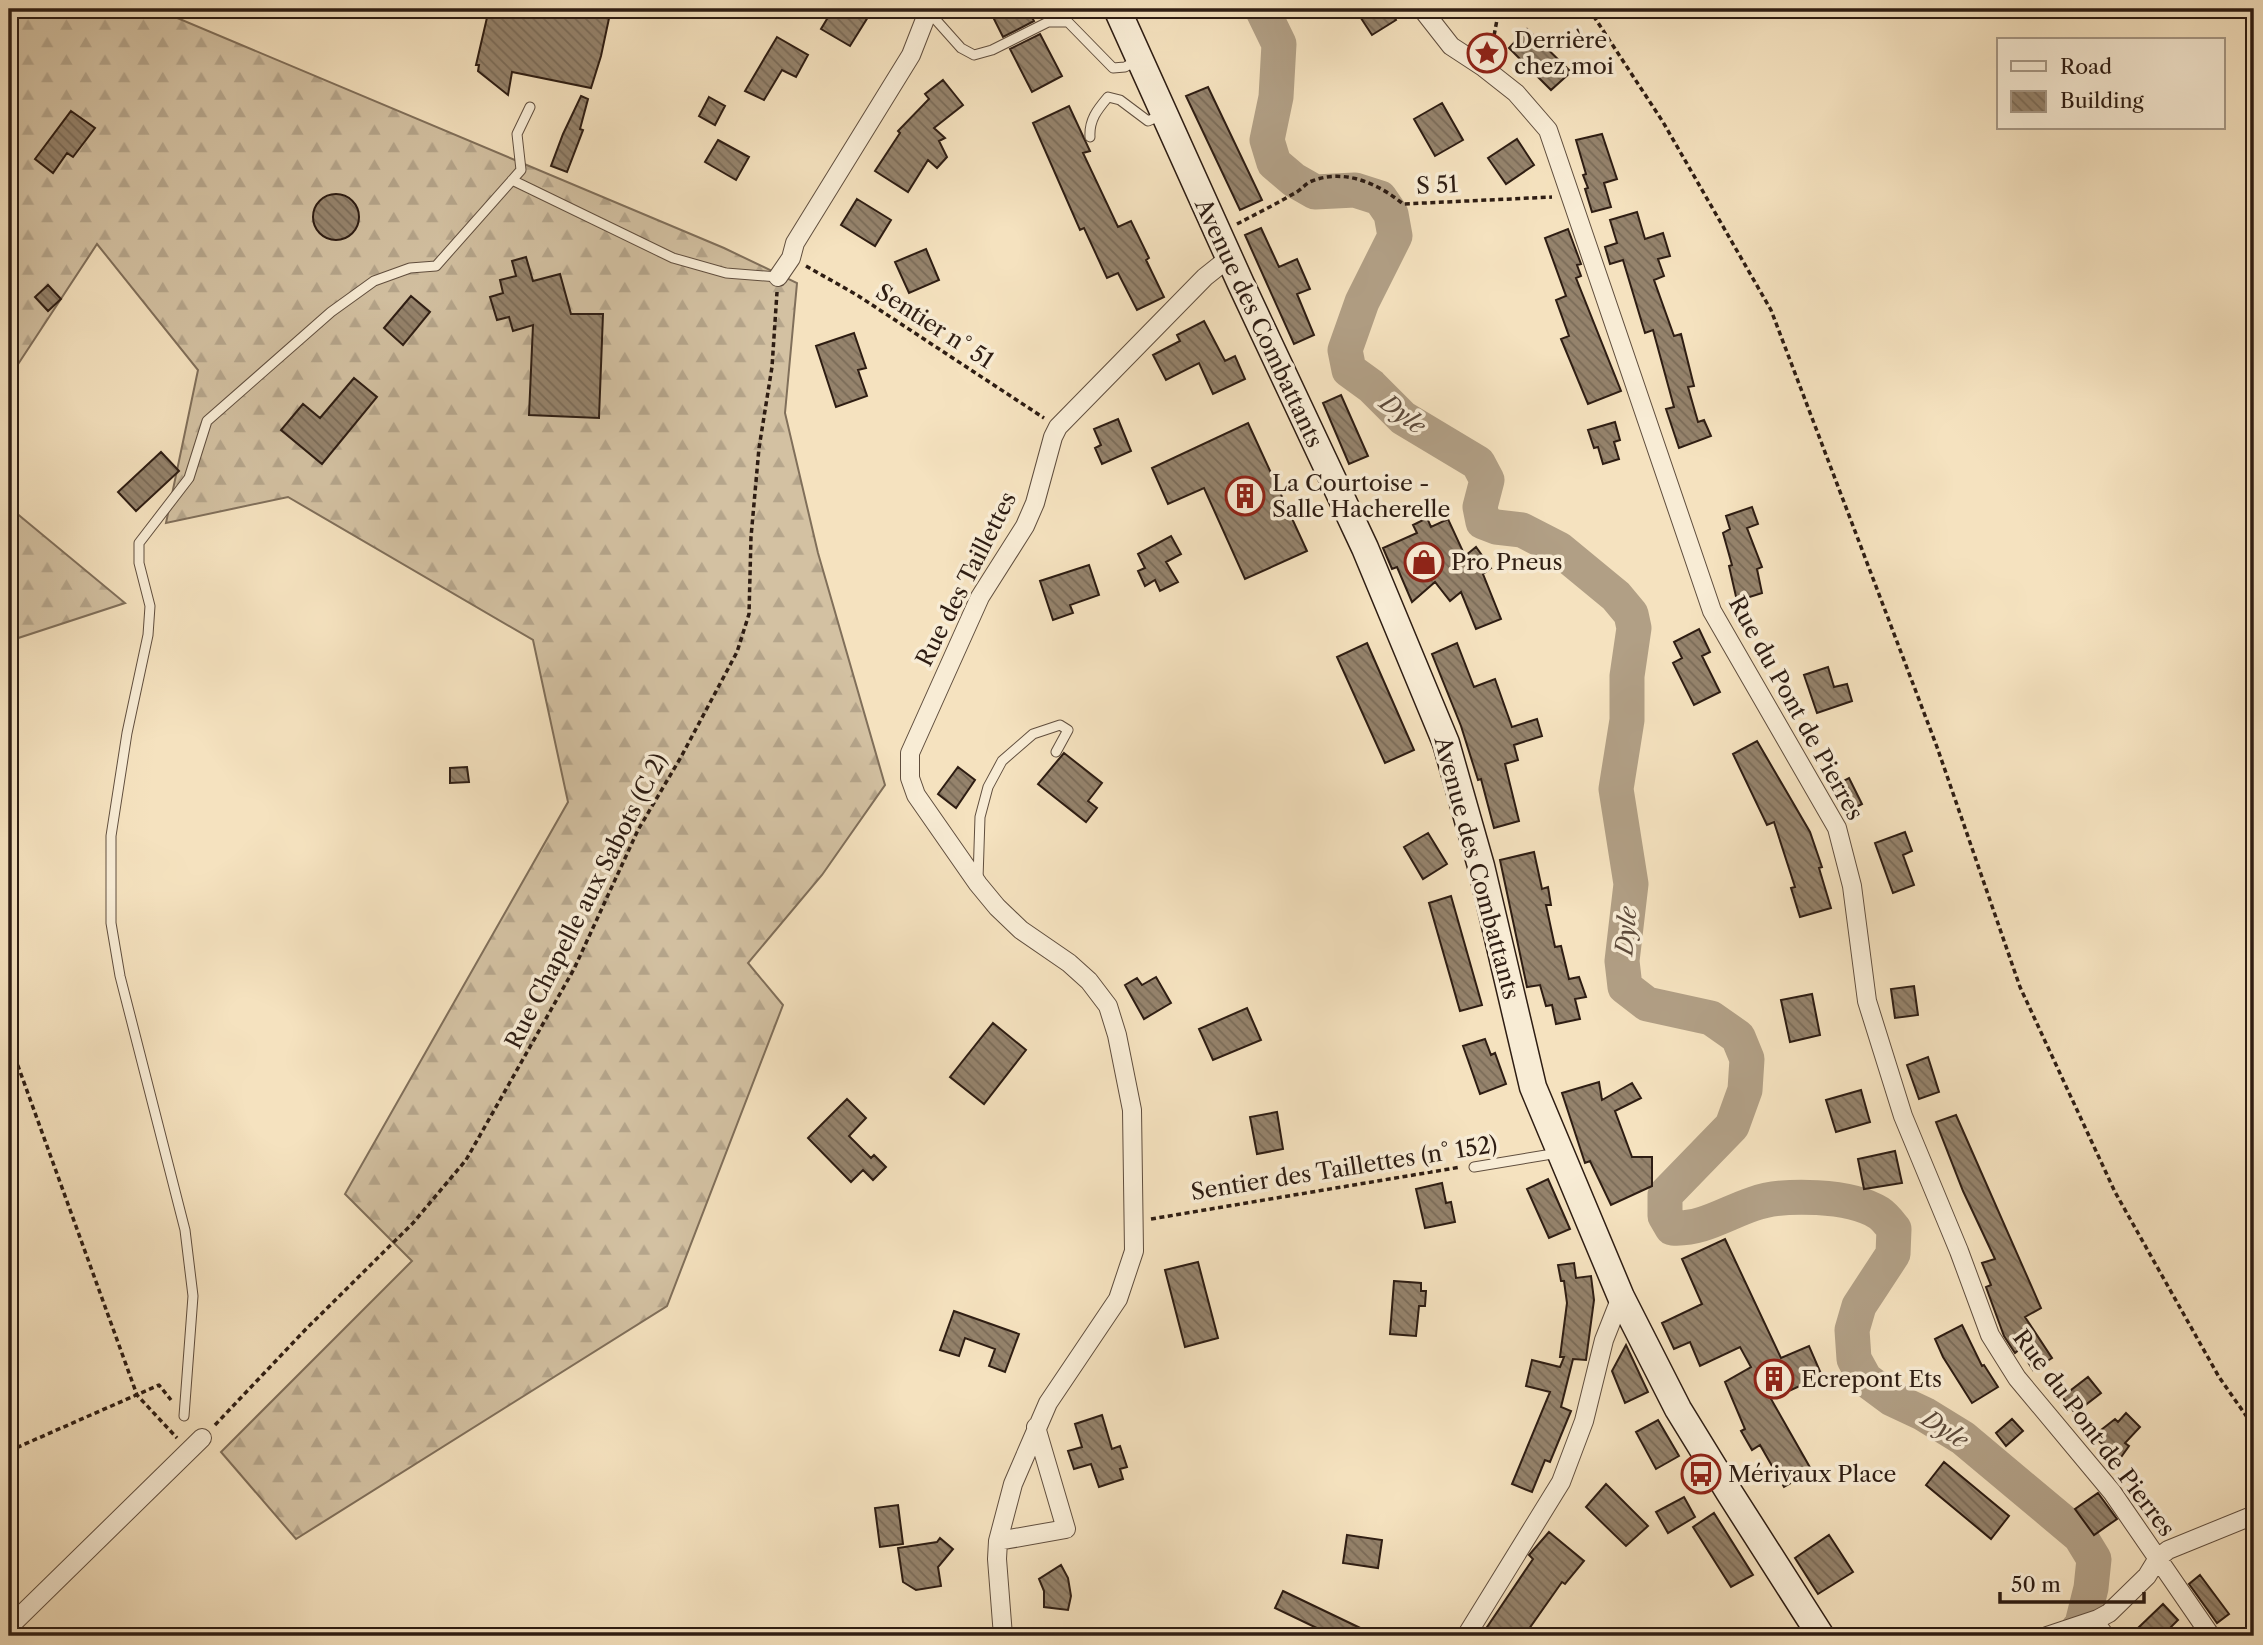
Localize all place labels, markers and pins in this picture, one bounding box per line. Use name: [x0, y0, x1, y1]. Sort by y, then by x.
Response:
place label: Derrière chez moi: [1514, 26, 1614, 80]
place icon: Derrière chez moi: [1466, 32, 1508, 74]
place label: La Courtoise - Salle Hacherelle: [1272, 469, 1450, 523]
building icon: La Courtoise - Salle Hacherelle: [1224, 475, 1266, 517]
shop icon: Pro Pneus: [1403, 541, 1445, 583]
place label: Pro Pneus: [1451, 548, 1562, 576]
building icon: Ecrepont Ets: [1753, 1358, 1795, 1400]
place label: Ecrepont Ets: [1801, 1365, 1942, 1393]
bus stop icon: Mérivaux Place: [1680, 1453, 1722, 1495]
place label: Mérivaux Place: [1728, 1460, 1896, 1488]

